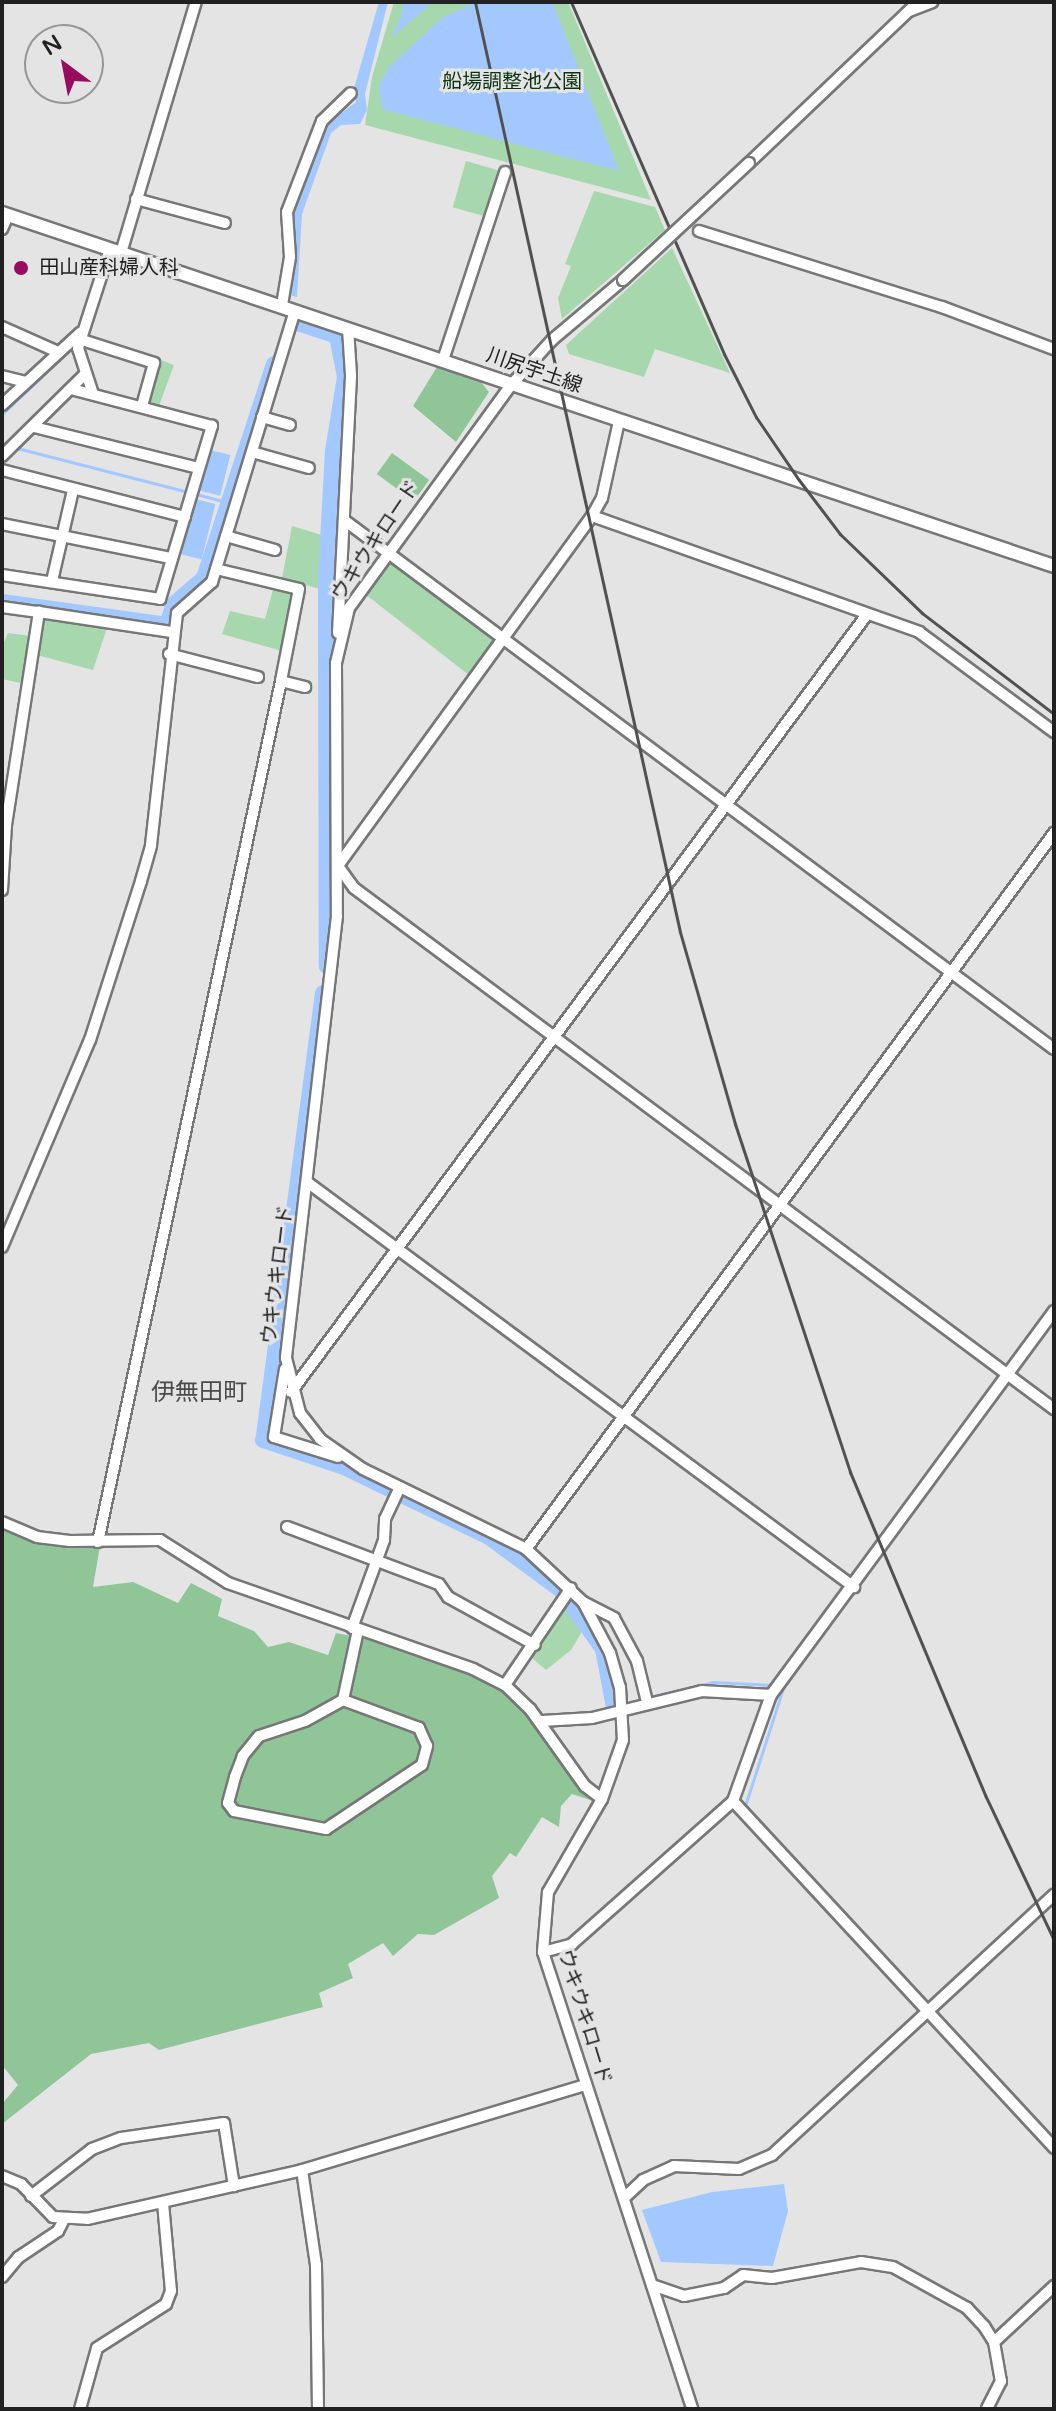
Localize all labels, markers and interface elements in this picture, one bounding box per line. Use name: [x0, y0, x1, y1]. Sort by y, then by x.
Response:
north arrow: [24, 24, 104, 104]
text: N: [38, 30, 67, 61]
park label: 船場調整池公園: [442, 70, 582, 94]
place label: 田山産科婦人科: [39, 256, 179, 280]
marker: 田山産科婦人科: [10, 257, 32, 279]
street label: 川尻宇土線: [483, 343, 585, 399]
street label: ウキウキロード: [327, 476, 425, 606]
street label: ウキウキロード: [258, 1204, 298, 1346]
district label: 伊無田町: [151, 1379, 247, 1407]
street label: ウキウキロード: [552, 1947, 616, 2087]

